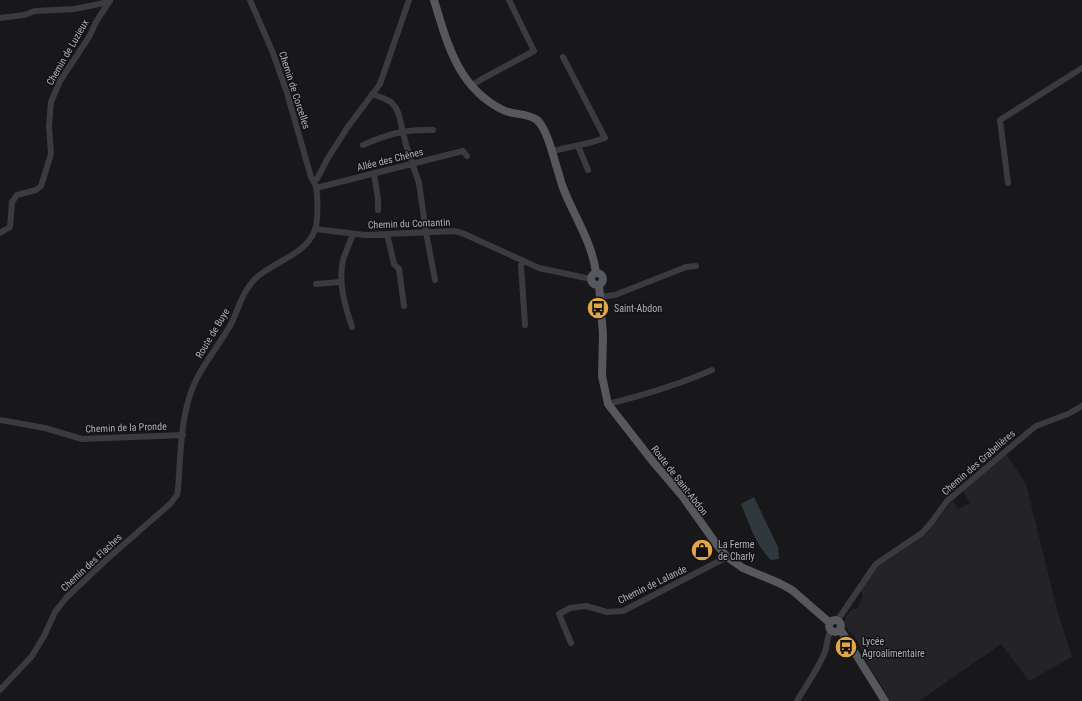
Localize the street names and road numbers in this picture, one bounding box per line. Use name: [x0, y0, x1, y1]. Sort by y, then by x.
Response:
street label: Chemin de Luzieux: [44, 17, 91, 87]
street label: Chemin de Corcelles: [277, 50, 312, 131]
street label: Allée des Chênes: [356, 146, 425, 173]
street label: Chemin du Contantin: [368, 217, 451, 230]
street label: Route de Buye: [193, 306, 232, 360]
street label: Chemin de la Pronde: [85, 421, 167, 434]
street label: Chemin des Grabelières: [940, 427, 1017, 497]
street label: Route de Saint-Abdon: [649, 443, 710, 517]
street label: Chemin des Flaches: [59, 531, 124, 593]
street label: Chemin de Lalande: [616, 563, 689, 606]

